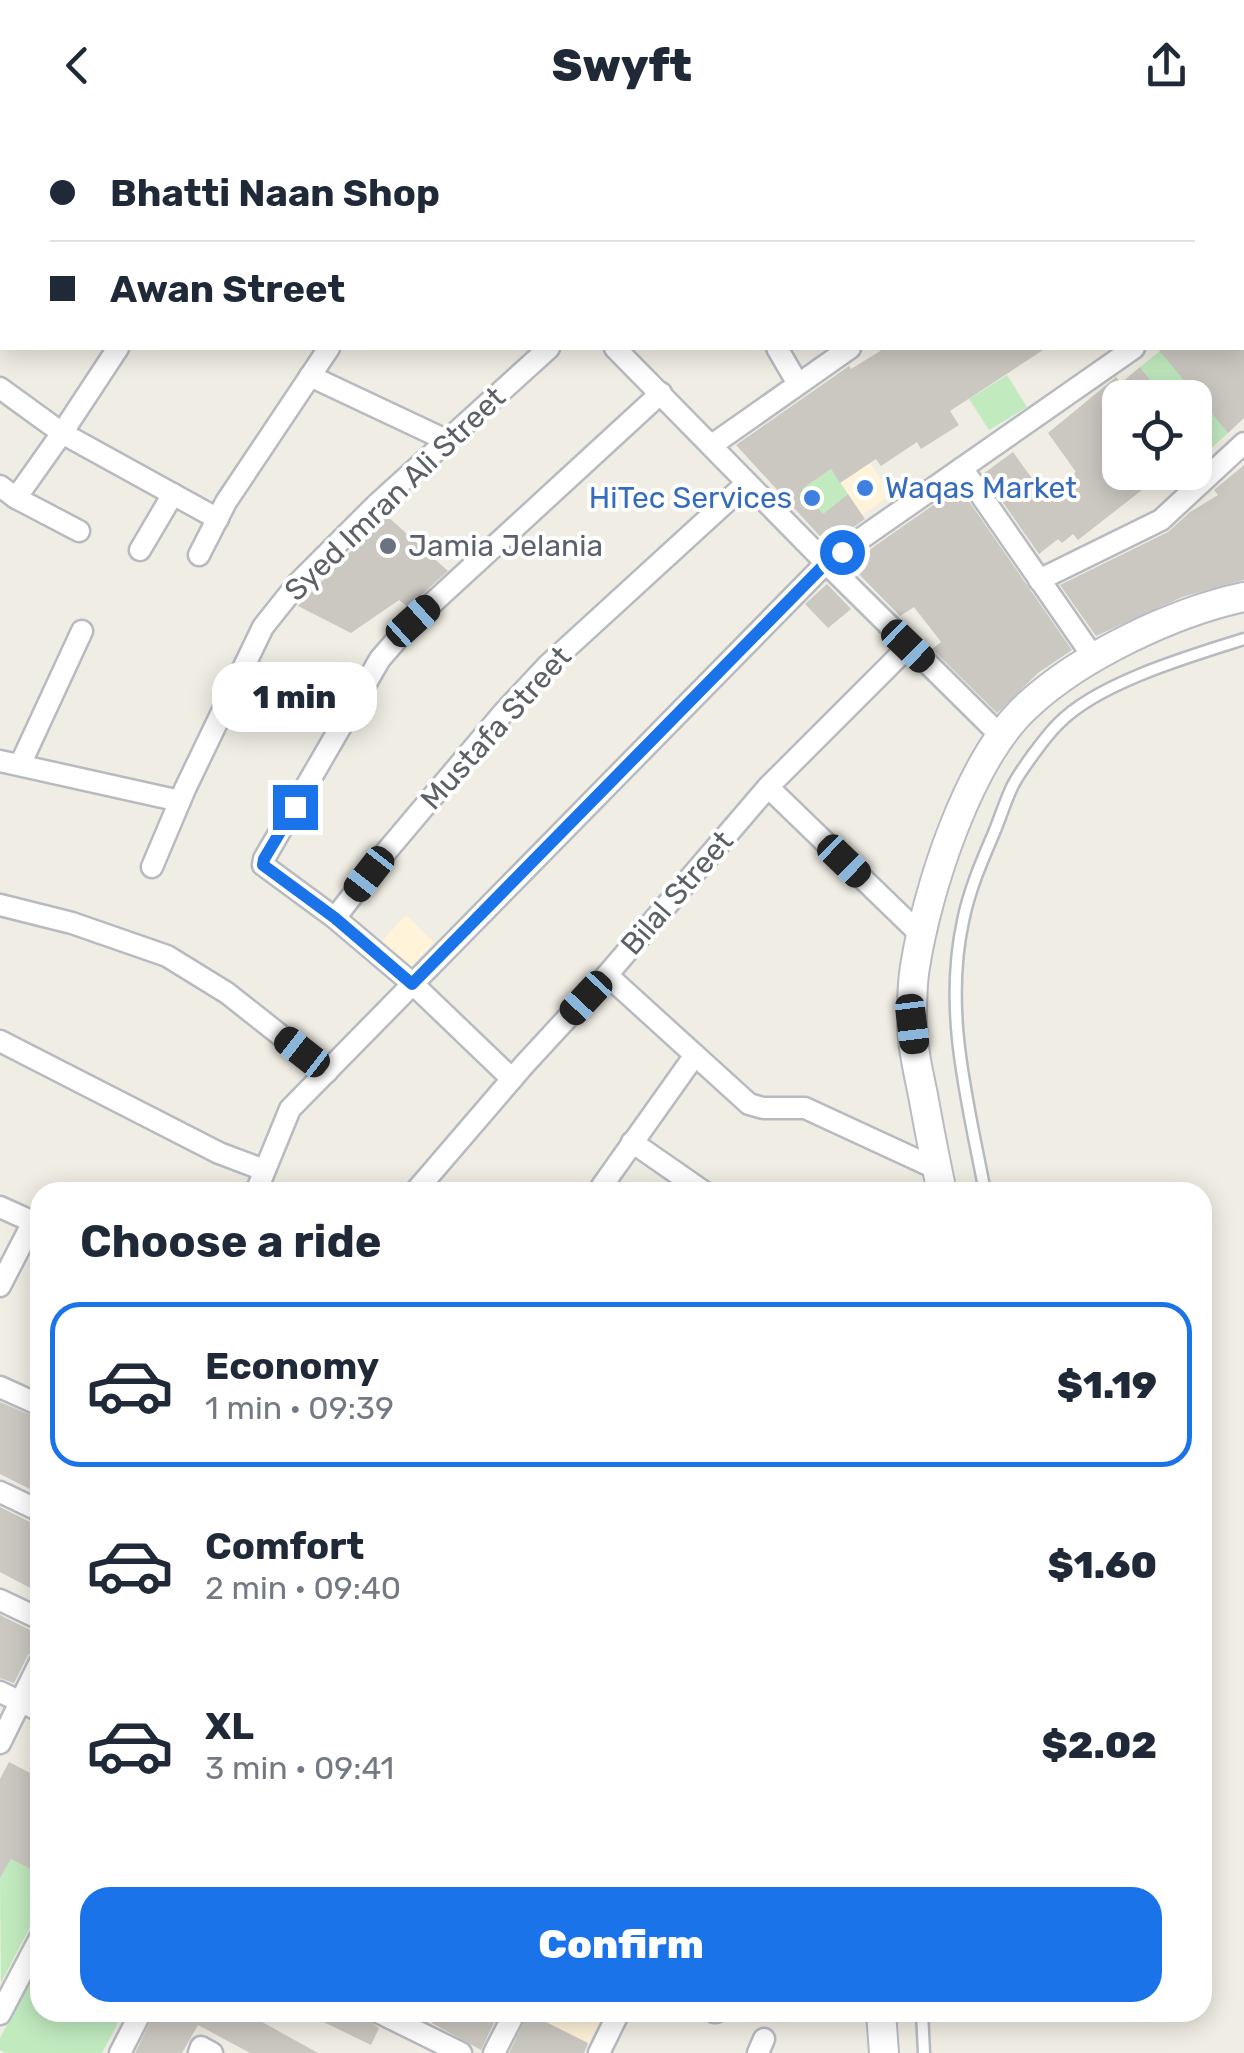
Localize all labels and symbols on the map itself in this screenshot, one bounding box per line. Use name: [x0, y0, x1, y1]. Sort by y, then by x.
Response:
street label: Syed Imran Ali Street: [277, 379, 513, 609]
place label: Waqas Market: [885, 470, 1077, 506]
marker: Waqas Market: [854, 477, 876, 499]
place label: HiTec Services: [589, 480, 792, 516]
marker: HiTec Services: [801, 487, 823, 509]
place label: Jamia Jelania: [408, 528, 603, 564]
route start: [820, 530, 865, 575]
marker: Jamia Jelania: [377, 535, 399, 557]
car: [381, 590, 445, 652]
car: [876, 614, 940, 678]
street label: Mustafa Street: [413, 639, 579, 817]
callout: 1 min: [212, 662, 378, 732]
route end: [273, 785, 318, 830]
street label: Bilal Street: [613, 823, 741, 962]
car: [812, 829, 876, 893]
car: [339, 841, 399, 907]
car: [555, 966, 617, 1030]
car: [893, 992, 931, 1056]
car: [269, 1022, 335, 1082]

